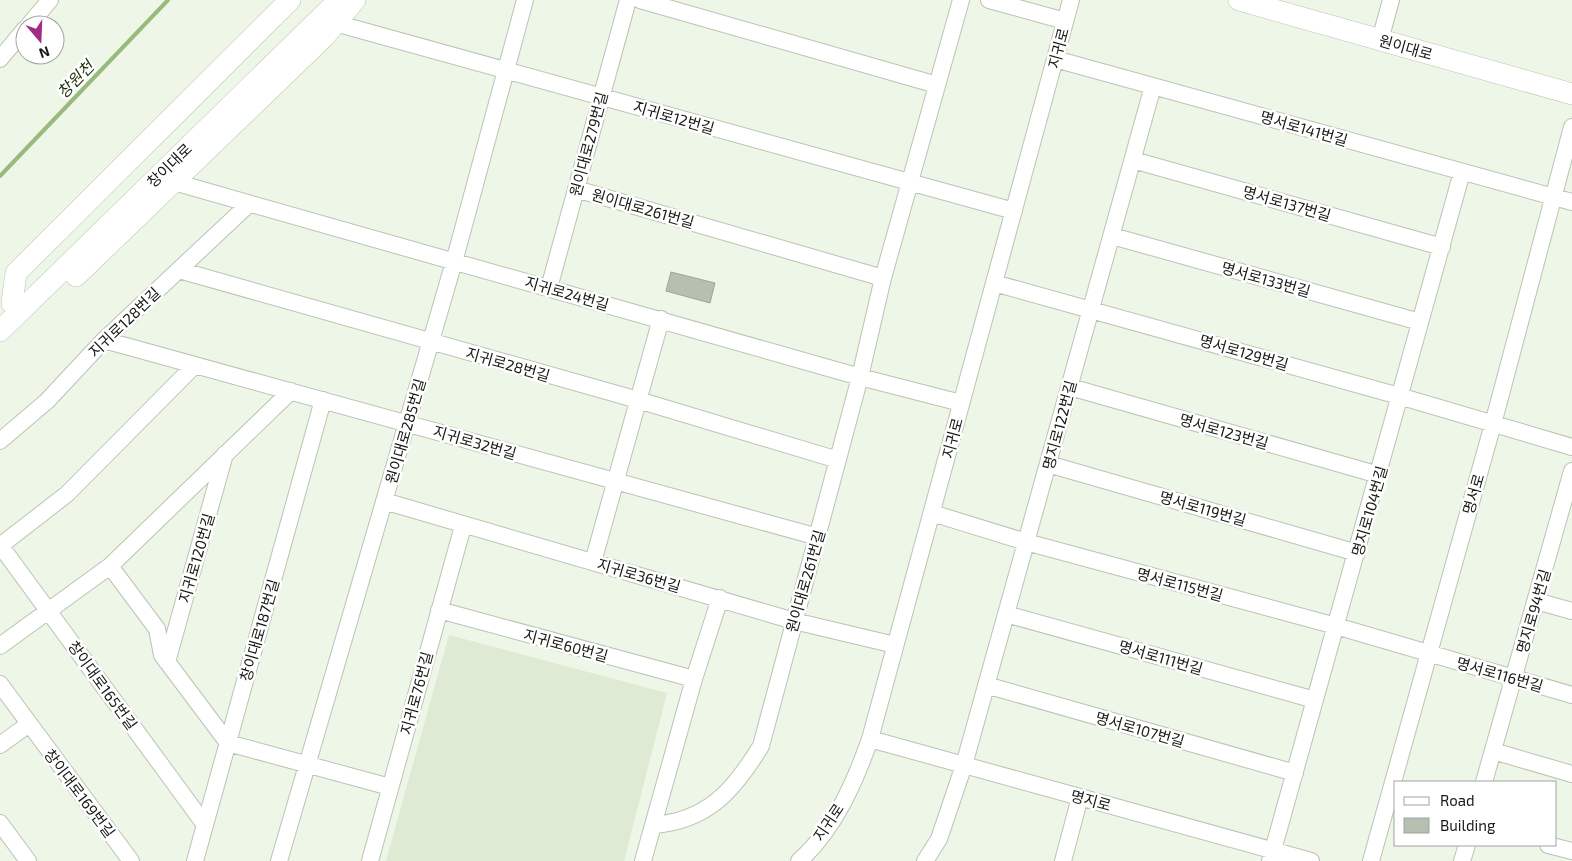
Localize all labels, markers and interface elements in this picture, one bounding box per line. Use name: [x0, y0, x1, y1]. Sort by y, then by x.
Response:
north arrow: [15, 15, 65, 65]
street label: 지귀로: [1044, 26, 1072, 70]
street label: 원이대로: [1377, 31, 1435, 63]
text: N: [37, 43, 52, 62]
water label: 창원천: [53, 55, 99, 101]
street label: 원이대로279번길: [565, 90, 611, 198]
street label: 지귀로12번길: [631, 97, 717, 137]
street label: 명서로141번길: [1258, 107, 1350, 149]
street label: 창이대로: [143, 139, 195, 191]
street label: 명서로137번길: [1241, 182, 1333, 224]
street label: 원이대로261번길: [590, 185, 696, 231]
street label: 명서로133번길: [1219, 258, 1313, 300]
street label: 지귀로24번길: [523, 272, 611, 314]
street label: 지귀로128번길: [84, 283, 164, 361]
street label: 명서로129번길: [1197, 331, 1291, 373]
street label: 지귀로28번길: [464, 343, 552, 385]
street label: 원이대로285번길: [381, 376, 429, 486]
street label: 명지로122번길: [1038, 378, 1080, 472]
street label: 명서로123번길: [1177, 410, 1271, 452]
street label: 지귀로: [938, 416, 966, 460]
street label: 지귀로32번길: [431, 422, 519, 462]
street label: 명지로104번길: [1347, 464, 1391, 558]
street label: 명서로: [1459, 472, 1487, 516]
street label: 명서로119번길: [1157, 487, 1249, 529]
street label: 지귀로120번길: [175, 511, 217, 605]
street label: 원이대로261번길: [782, 528, 828, 634]
street label: 지귀로36번길: [595, 555, 683, 595]
street label: 명서로115번길: [1135, 564, 1225, 604]
street label: 명지로94번길: [1512, 567, 1554, 655]
street label: 창이대로187번길: [236, 577, 282, 683]
street label: 지귀로60번길: [522, 625, 610, 665]
street label: 명서로111번길: [1117, 636, 1205, 678]
street label: 창이대로165번길: [65, 637, 141, 733]
street label: 지귀로76번길: [396, 649, 436, 737]
street label: 명서로116번길: [1454, 653, 1546, 695]
street label: 명서로107번길: [1093, 708, 1187, 750]
street label: 창이대로169번길: [41, 745, 119, 841]
legend: [1394, 781, 1557, 846]
street label: 명지로: [1069, 786, 1113, 814]
text: Road: [1440, 791, 1475, 809]
street label: 지귀로: [809, 800, 847, 844]
text: Building: [1440, 816, 1496, 834]

